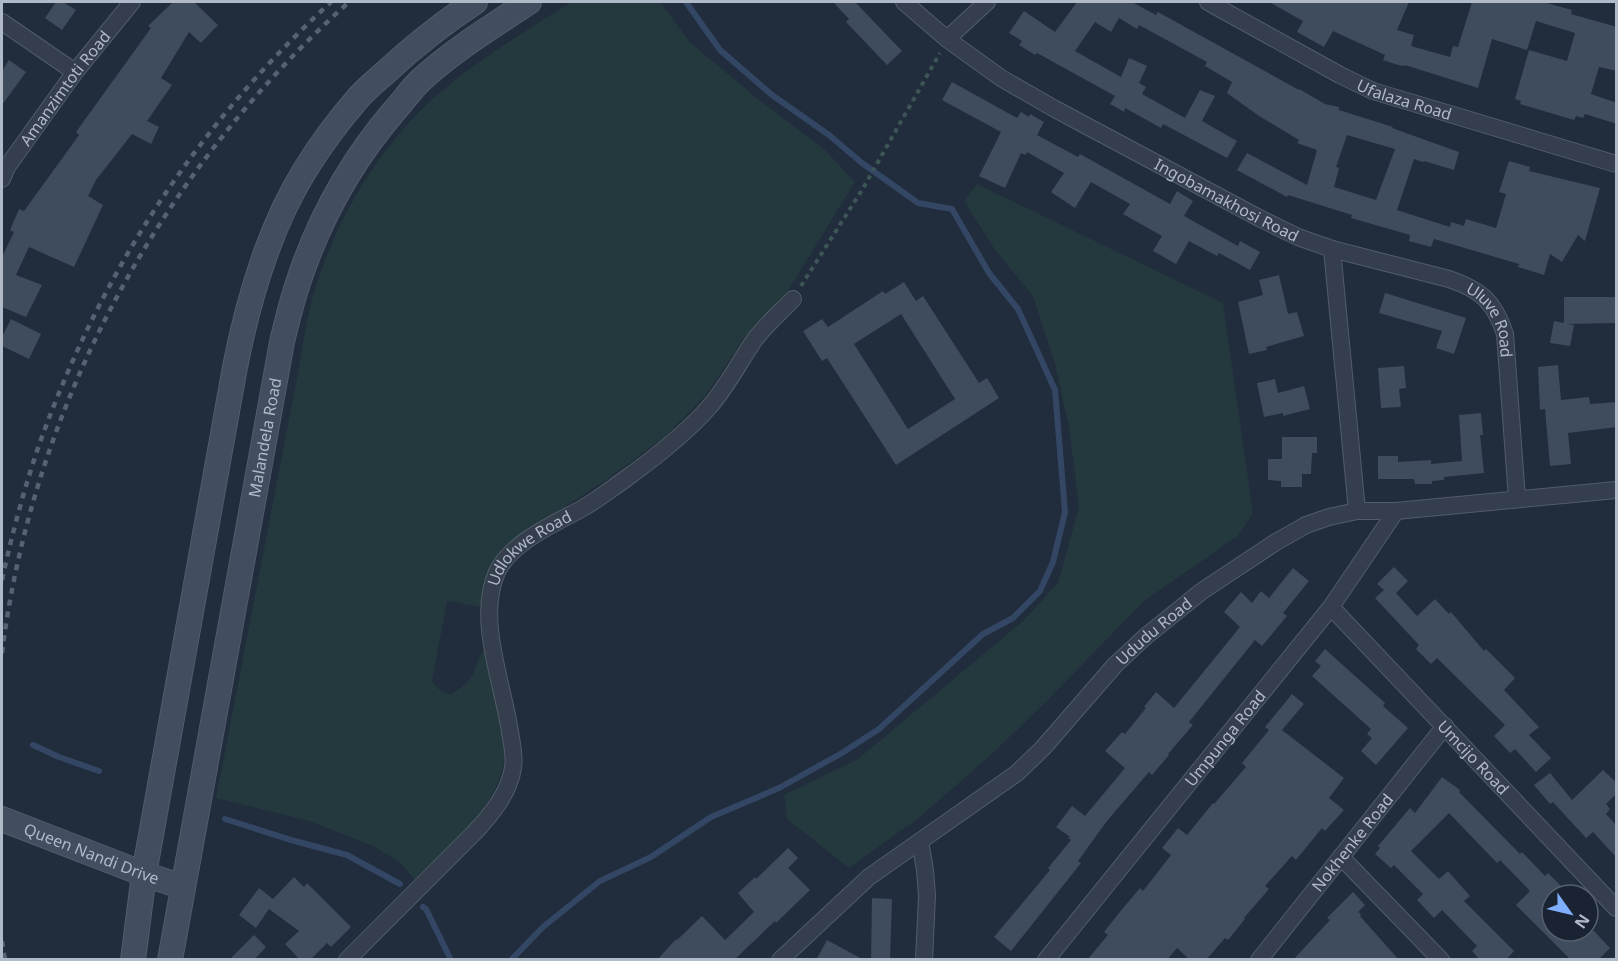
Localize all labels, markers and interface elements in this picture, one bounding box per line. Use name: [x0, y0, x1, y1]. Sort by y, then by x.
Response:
street label: Amanzimtoti Road: [15, 26, 115, 150]
street label: Ufalaza Road: [1353, 74, 1454, 125]
street label: Ingobamakhosi Road: [1151, 153, 1303, 247]
street label: Uluve Road: [1463, 277, 1518, 358]
street label: Malandela Road: [243, 376, 286, 499]
street label: Udlokwe Road: [482, 505, 575, 589]
street label: Ududu Road: [1111, 592, 1197, 670]
street label: Umpunga Road: [1179, 686, 1271, 791]
street label: Umcijo Road: [1433, 715, 1514, 799]
street label: Nokhenke Road: [1307, 789, 1398, 896]
street label: Queen Nandi Drive: [21, 818, 162, 889]
north arrow: [1540, 883, 1600, 943]
text: N: [1570, 910, 1595, 933]

